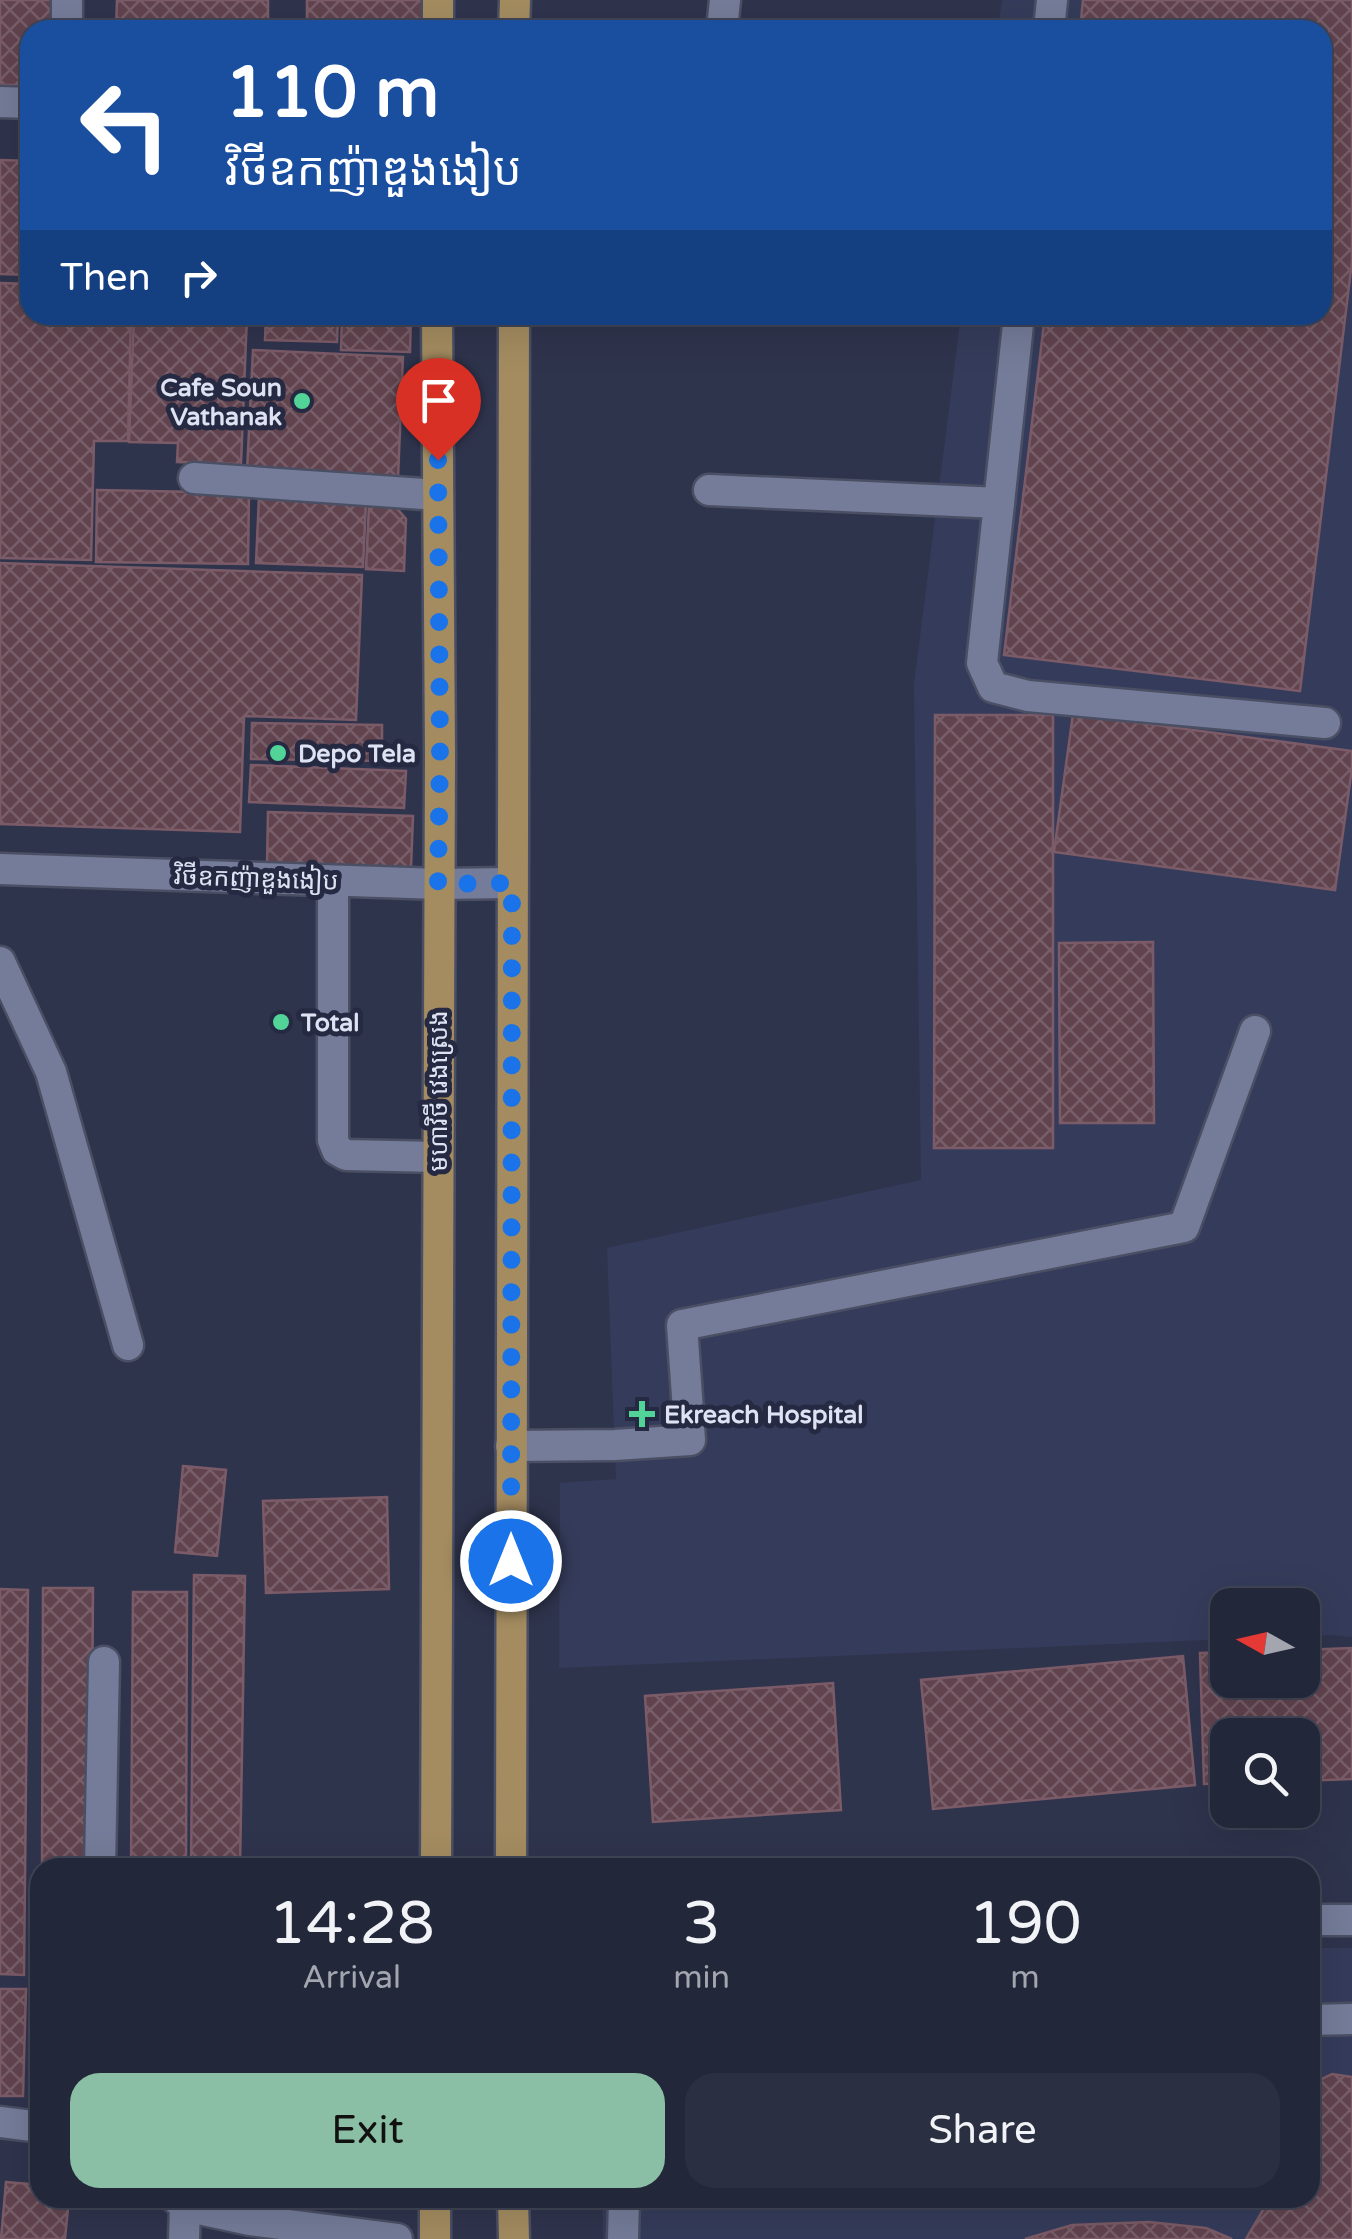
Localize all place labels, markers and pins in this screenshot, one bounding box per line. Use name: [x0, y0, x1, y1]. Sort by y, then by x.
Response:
pin: [396, 358, 481, 461]
place label: Cafe Soun Vathanak: [160, 373, 282, 432]
marker: Cafe Soun Vathanak: [291, 390, 313, 412]
place label: Depo Tela: [298, 739, 416, 769]
marker: Depo Tela: [267, 742, 289, 764]
place label: Total: [300, 1008, 360, 1038]
marker: Total: [270, 1011, 292, 1033]
place label: Ekreach Hospital: [664, 1400, 864, 1430]
marker: Ekreach Hospital: [629, 1401, 655, 1427]

